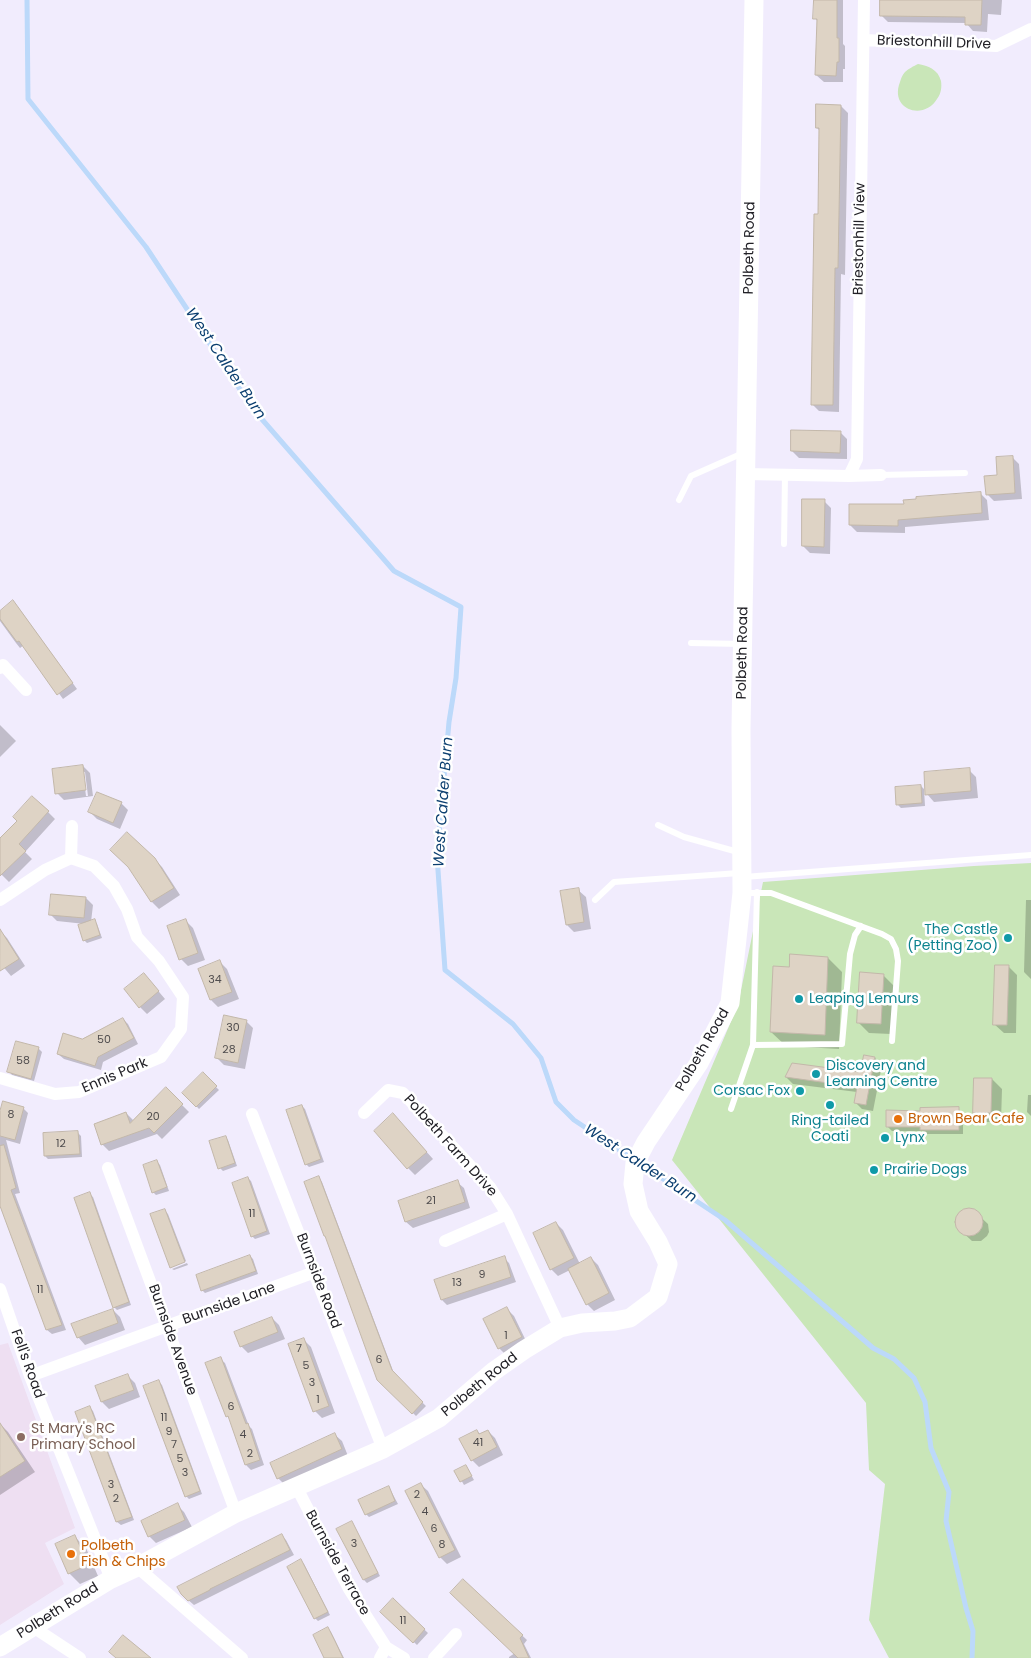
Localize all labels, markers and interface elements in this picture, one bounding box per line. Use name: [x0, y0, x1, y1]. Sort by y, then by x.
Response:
street label: Briestonhill Drive: [877, 33, 991, 53]
street label: Briestonhill View: [851, 183, 869, 295]
street label: Polbeth Road: [741, 201, 759, 295]
water label: West Calder Burn: [181, 305, 269, 423]
street label: Polbeth Road: [734, 606, 752, 700]
water label: West Calder Burn: [430, 736, 458, 868]
place label: The Castle (Petting Zoo): [907, 922, 998, 954]
marker: The Castle (Petting Zoo): [1002, 932, 1014, 944]
house number: 34: [208, 973, 222, 987]
place label: Leaping Lemurs: [809, 991, 919, 1007]
marker: Leaping Lemurs: [793, 993, 805, 1005]
street label: Polbeth Road: [673, 1006, 733, 1094]
house number: 30: [226, 1021, 240, 1035]
house number: 50: [97, 1033, 111, 1047]
house number: 28: [222, 1043, 236, 1057]
house number: 58: [16, 1054, 30, 1068]
street label: Ennis Park: [80, 1055, 150, 1097]
place label: Discovery and Learning Centre: [826, 1058, 937, 1090]
marker: Discovery and Learning Centre: [810, 1068, 822, 1080]
place label: Corsac Fox: [713, 1083, 790, 1099]
marker: Corsac Fox: [794, 1085, 806, 1097]
street label: Polbeth Farm Drive: [400, 1092, 500, 1200]
marker: Ring-tailed Coati: [824, 1099, 836, 1111]
house number: 8: [8, 1108, 14, 1122]
house number: 20: [146, 1110, 160, 1124]
place label: Brown Bear Cafe: [908, 1111, 1024, 1127]
place label: Ring-tailed Coati: [791, 1113, 869, 1146]
marker: Brown Bear Cafe: [892, 1113, 904, 1125]
water label: West Calder Burn: [580, 1121, 700, 1207]
place label: Lynx: [895, 1130, 925, 1146]
marker: Lynx: [879, 1132, 891, 1144]
house number: 12: [56, 1137, 66, 1151]
place label: Prairie Dogs: [884, 1162, 967, 1178]
marker: Prairie Dogs: [868, 1164, 880, 1176]
house number: 21: [426, 1194, 436, 1208]
house number: 11: [248, 1207, 256, 1221]
street label: Burnside Road: [292, 1231, 344, 1331]
house number: 9: [479, 1268, 485, 1282]
house number: 13: [452, 1276, 462, 1290]
street label: Burnside Lane: [180, 1279, 278, 1329]
street label: Burnside Avenue: [144, 1282, 200, 1398]
house number: 11: [36, 1283, 44, 1297]
street label: Fell's Road: [7, 1327, 47, 1401]
house number: 1: [504, 1329, 508, 1343]
house number: 7: [296, 1342, 302, 1356]
street label: Polbeth Road: [439, 1349, 521, 1421]
house number: 6: [376, 1353, 382, 1367]
house number: 5: [303, 1359, 309, 1373]
house number: 3: [309, 1376, 315, 1390]
house number: 1: [316, 1393, 320, 1407]
house number: 6: [228, 1400, 234, 1414]
house number: 11: [160, 1411, 168, 1425]
place label: St Mary's RC Primary School: [31, 1421, 136, 1454]
house number: 9: [166, 1425, 172, 1439]
house number: 4: [240, 1428, 246, 1442]
marker: St Mary's RC Primary School: [15, 1431, 27, 1443]
house number: 41: [473, 1436, 483, 1450]
house number: 7: [171, 1438, 177, 1452]
house number: 2: [247, 1447, 253, 1461]
house number: 5: [177, 1452, 183, 1466]
house number: 3: [182, 1466, 188, 1480]
house number: 3: [108, 1478, 114, 1492]
house number: 2: [414, 1488, 420, 1502]
house number: 2: [113, 1492, 119, 1506]
house number: 4: [422, 1505, 428, 1519]
street label: Burnside Terrace: [301, 1507, 373, 1619]
house number: 6: [431, 1522, 437, 1536]
house number: 3: [351, 1537, 357, 1551]
place label: Polbeth Fish & Chips: [81, 1538, 166, 1570]
house number: 8: [439, 1538, 445, 1552]
marker: Polbeth Fish & Chips: [65, 1548, 77, 1560]
street label: Polbeth Road: [14, 1579, 102, 1643]
house number: 11: [399, 1614, 407, 1628]

